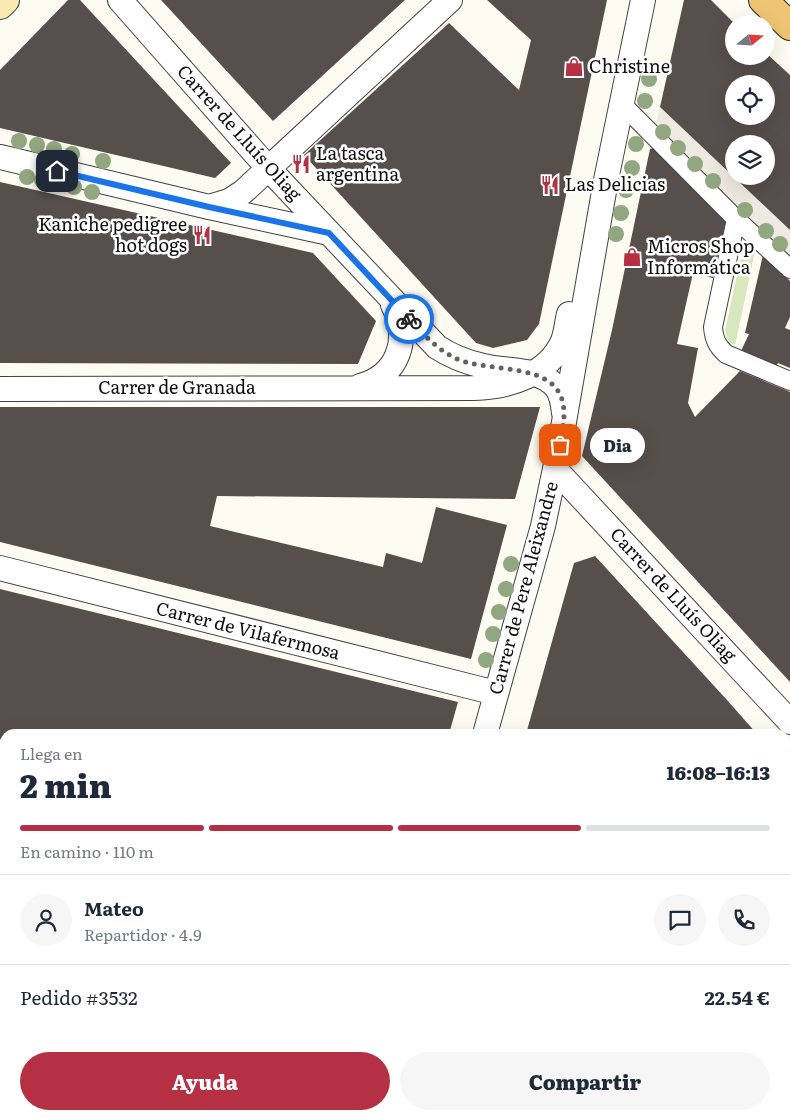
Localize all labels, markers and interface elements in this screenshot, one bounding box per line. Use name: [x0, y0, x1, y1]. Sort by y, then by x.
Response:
north arrow: [725, 15, 775, 65]
map controls: [725, 15, 775, 185]
place label: Christine: [589, 52, 670, 79]
shop icon: Christine: [563, 56, 585, 78]
street label: Carrer de Lluís Oliag: [171, 58, 309, 207]
button: locate: [725, 75, 775, 125]
button: layers: [725, 135, 775, 185]
place label: La tasca argentina: [316, 139, 399, 187]
pin: [36, 150, 78, 192]
restaurant icon: La tasca argentina: [290, 153, 312, 175]
icon: home: [43, 157, 71, 185]
place label: Las Delicias: [565, 170, 665, 197]
restaurant icon: Las Delicias: [539, 174, 561, 196]
place label: Kaniche pedigree hot dogs: [38, 210, 187, 258]
restaurant icon: Kaniche pedigree hot dogs: [191, 224, 213, 246]
place label: Micros Shop Informática: [647, 232, 754, 280]
shop icon: Micros Shop Informática: [621, 246, 643, 268]
courier: [384, 294, 434, 344]
icon: bike: [395, 305, 423, 333]
street label: Carrer de Granada: [98, 373, 256, 400]
pin: [539, 424, 581, 466]
callout: Dia: [590, 428, 645, 462]
icon: bag: [546, 431, 574, 459]
text: Dia: [603, 433, 632, 457]
street label: Carrer de Pere Aleixandre: [481, 478, 564, 697]
street label: Carrer de Lluís Oliag: [605, 521, 744, 668]
street label: Carrer de Vilafermosa: [154, 594, 343, 666]
text: Llega en: [20, 741, 83, 765]
text: 16:08–16:13: [666, 758, 770, 786]
text: 2 min: [20, 760, 112, 808]
text: En camino · 110 m: [20, 839, 154, 863]
button: person: [20, 894, 72, 946]
text: Mateo: [84, 894, 144, 922]
button: chat: [654, 894, 706, 946]
button: phone: [718, 894, 770, 946]
text: Repartidor · 4.9: [84, 922, 202, 946]
text: Pedido #3532: [20, 983, 138, 1011]
text: 22.54 €: [705, 983, 770, 1011]
button: Ayuda: [20, 1052, 390, 1110]
button: Compartir: [400, 1052, 770, 1110]

